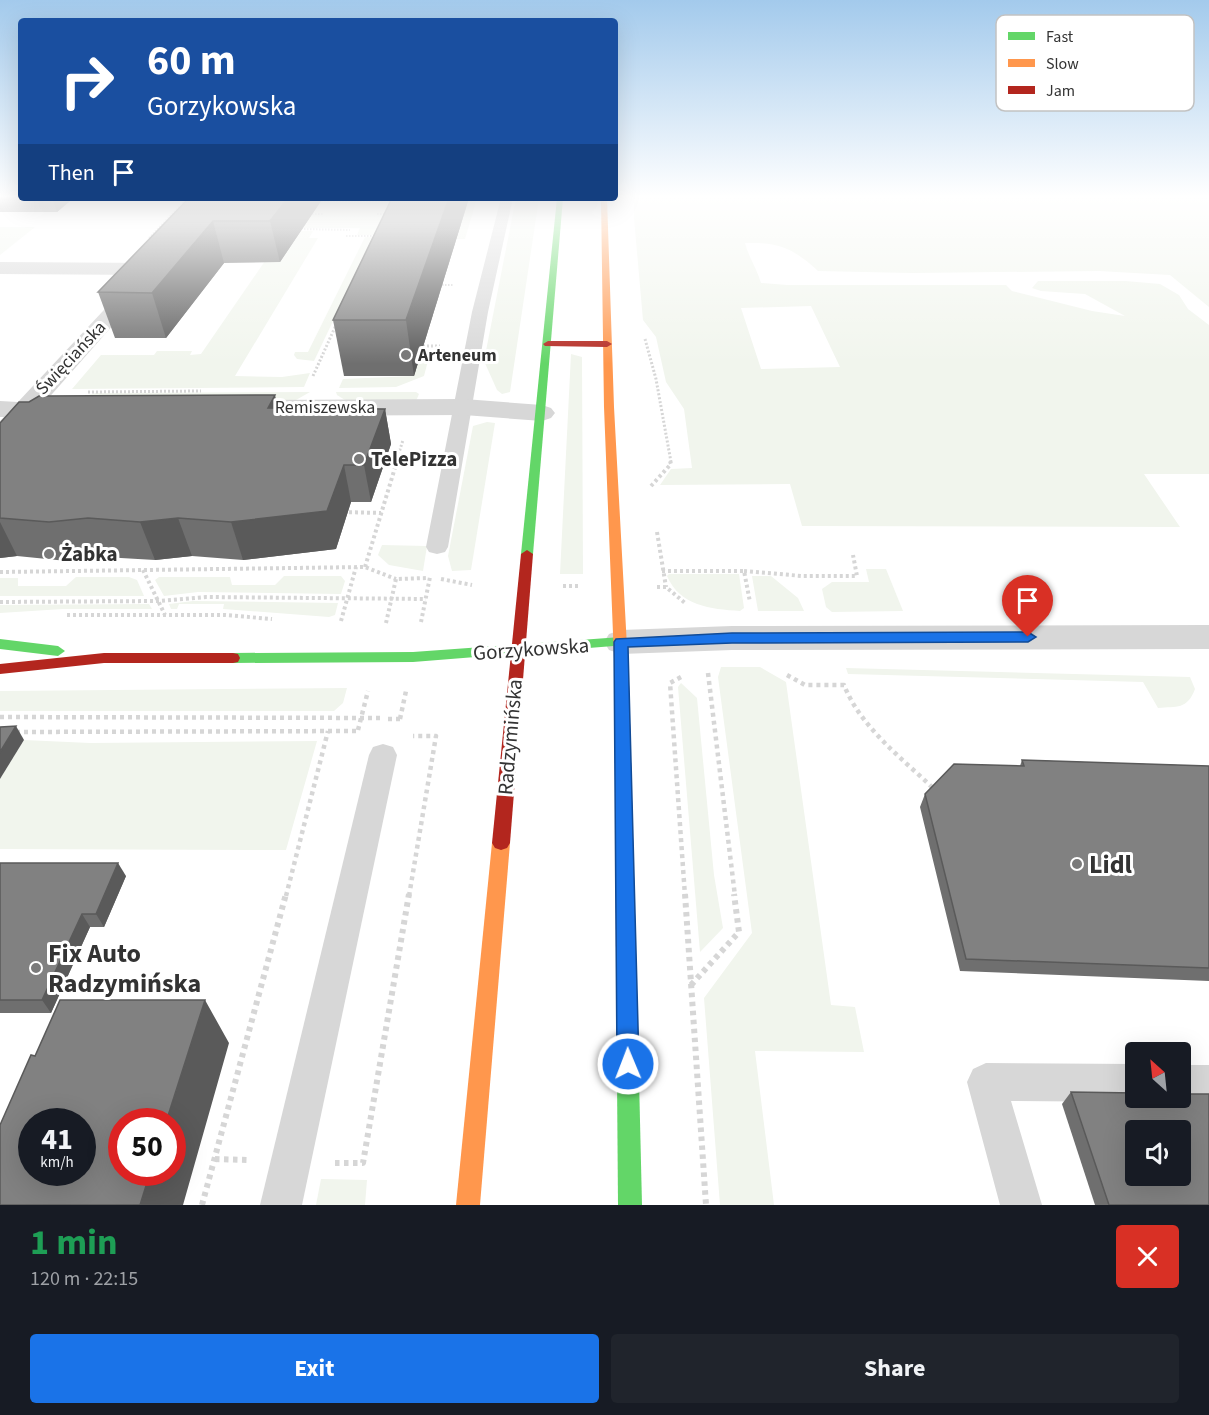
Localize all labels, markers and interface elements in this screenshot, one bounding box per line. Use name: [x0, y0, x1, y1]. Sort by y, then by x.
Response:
legend: [996, 15, 1194, 111]
text: Fast: [1046, 26, 1074, 48]
text: 60 m: [147, 31, 236, 91]
icon: right: [48, 42, 126, 120]
text: Slow: [1046, 53, 1079, 75]
text: Jam: [1046, 80, 1075, 102]
text: Gorzykowska: [147, 87, 296, 126]
icon: arrive: [107, 156, 140, 189]
text: Then: [48, 157, 95, 189]
street label: Święciańska: [30, 316, 112, 400]
place label: Arteneum: [417, 343, 497, 368]
marker: Arteneum: [399, 348, 413, 362]
street label: Remiszewska: [275, 395, 375, 420]
place label: TelePizza: [371, 444, 457, 474]
marker: TelePizza: [352, 452, 366, 466]
place label: Żabka: [61, 539, 118, 569]
marker: Żabka: [42, 547, 56, 561]
pin: [1002, 575, 1053, 637]
icon: arrive: [1011, 584, 1044, 617]
street label: Gorzykowska: [472, 630, 590, 668]
street label: Radzymińska: [490, 678, 530, 796]
place label: Lidl: [1089, 846, 1133, 883]
marker: Lidl: [1070, 857, 1084, 871]
place label: Fix Auto Radzymińska: [48, 935, 201, 1002]
marker: Fix Auto Radzymińska: [29, 961, 43, 975]
position arrow: [596, 1032, 660, 1096]
north arrow: [1125, 1042, 1191, 1108]
map controls: [1125, 1042, 1191, 1186]
speed limit sign: 50: [108, 1108, 186, 1186]
text: 41: [41, 1118, 73, 1161]
button: sound: [1125, 1120, 1191, 1186]
text: km/h: [40, 1152, 74, 1173]
text: 1 min: [30, 1217, 118, 1268]
button: close: [1116, 1225, 1179, 1288]
text: 120 m · 22:15: [30, 1265, 138, 1293]
button: Exit: [30, 1334, 599, 1403]
button: Share: [611, 1334, 1179, 1403]

